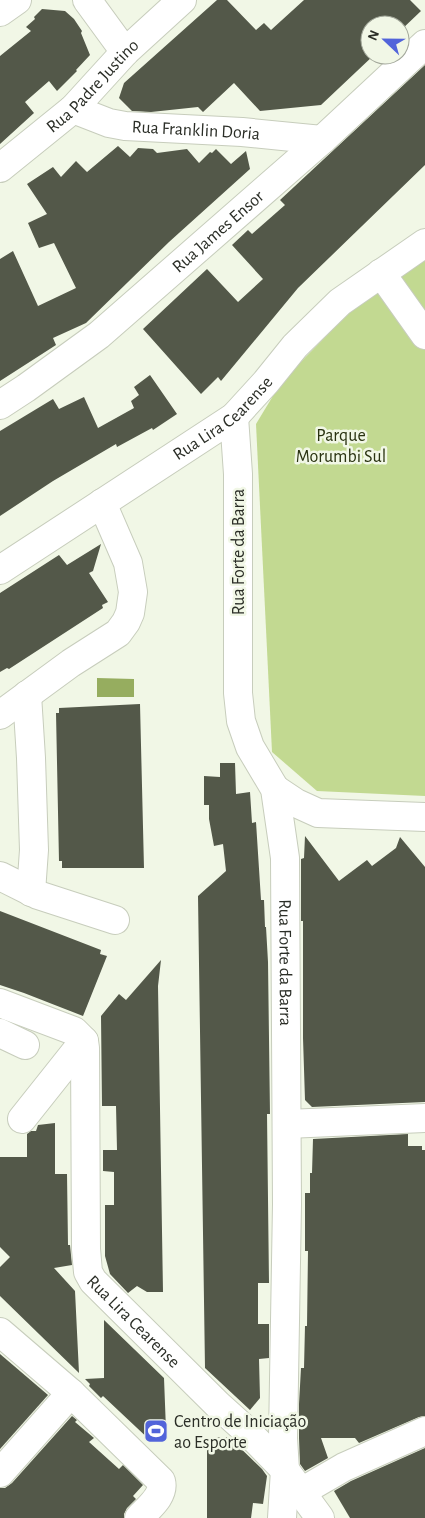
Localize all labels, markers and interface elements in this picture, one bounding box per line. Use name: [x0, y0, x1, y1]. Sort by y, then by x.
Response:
north arrow: [360, 15, 410, 65]
text: N: [366, 28, 382, 43]
street label: Rua Padre Justino: [43, 36, 143, 137]
street label: Rua Franklin Doria: [131, 118, 261, 144]
street label: Rua James Ensor: [169, 187, 268, 277]
street label: Rua Lira Cearense: [170, 374, 277, 464]
park label: Parque Morumbi Sul: [296, 427, 386, 466]
street label: Rua Forte da Barra: [230, 489, 248, 615]
street label: Rua Forte da Barra: [275, 899, 294, 1026]
street label: Rua Lira Cearense: [83, 1272, 183, 1372]
place label: Centro de Iniciação ao Esporte: [174, 1413, 306, 1452]
sports icon: Centro de Iniciação ao Esporte: [143, 1418, 169, 1444]

